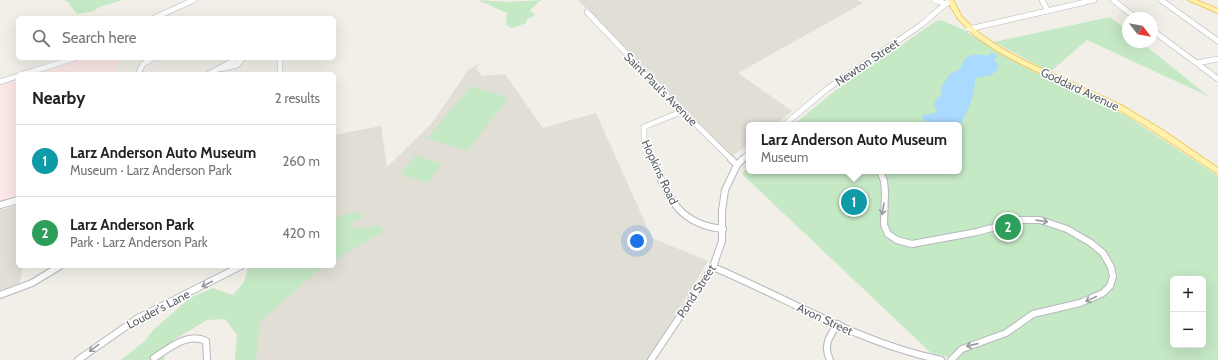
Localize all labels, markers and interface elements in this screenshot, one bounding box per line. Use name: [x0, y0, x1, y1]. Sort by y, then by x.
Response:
north arrow: [1122, 12, 1158, 48]
search box: [16, 16, 336, 60]
icon: search: [30, 27, 52, 49]
text: Search here: [62, 29, 137, 47]
street label: Newton Street: [832, 35, 902, 89]
street label: Saint Paul's Avenue: [621, 49, 701, 129]
street label: Goddard Avenue: [1038, 64, 1122, 114]
text: Nearby: [32, 88, 85, 108]
text: 2 results: [275, 90, 320, 106]
popup: [746, 122, 962, 174]
text: Larz Anderson Auto Museum: [761, 131, 947, 149]
street label: Hopkins Road: [638, 137, 682, 207]
text: Larz Anderson Auto Museum: [70, 144, 256, 162]
text: Museum: [761, 149, 808, 165]
text: 1: [43, 153, 47, 169]
text: 260 m: [282, 153, 320, 169]
text: Museum · Larz Anderson Park: [70, 162, 232, 178]
pin: 1: [841, 187, 867, 217]
one-way arrow: [879, 202, 887, 215]
pin: 2: [995, 212, 1021, 242]
text: Larz Anderson Park: [70, 216, 194, 234]
one-way arrow: [1035, 217, 1048, 225]
text: 2: [42, 225, 48, 241]
text: 420 m: [282, 225, 320, 241]
your location: [627, 231, 647, 251]
text: Park · Larz Anderson Park: [70, 234, 208, 250]
street label: Pond Street: [673, 262, 719, 320]
map controls: [1170, 276, 1206, 348]
button: +: [1170, 276, 1206, 312]
one-way arrow: [201, 280, 213, 288]
street label: Louder's Lane: [124, 286, 192, 332]
one-way arrow: [1086, 296, 1098, 303]
street label: Avon Street: [795, 300, 855, 338]
button: −: [1170, 312, 1206, 348]
one-way arrow: [966, 341, 979, 349]
one-way arrow: [89, 344, 100, 352]

